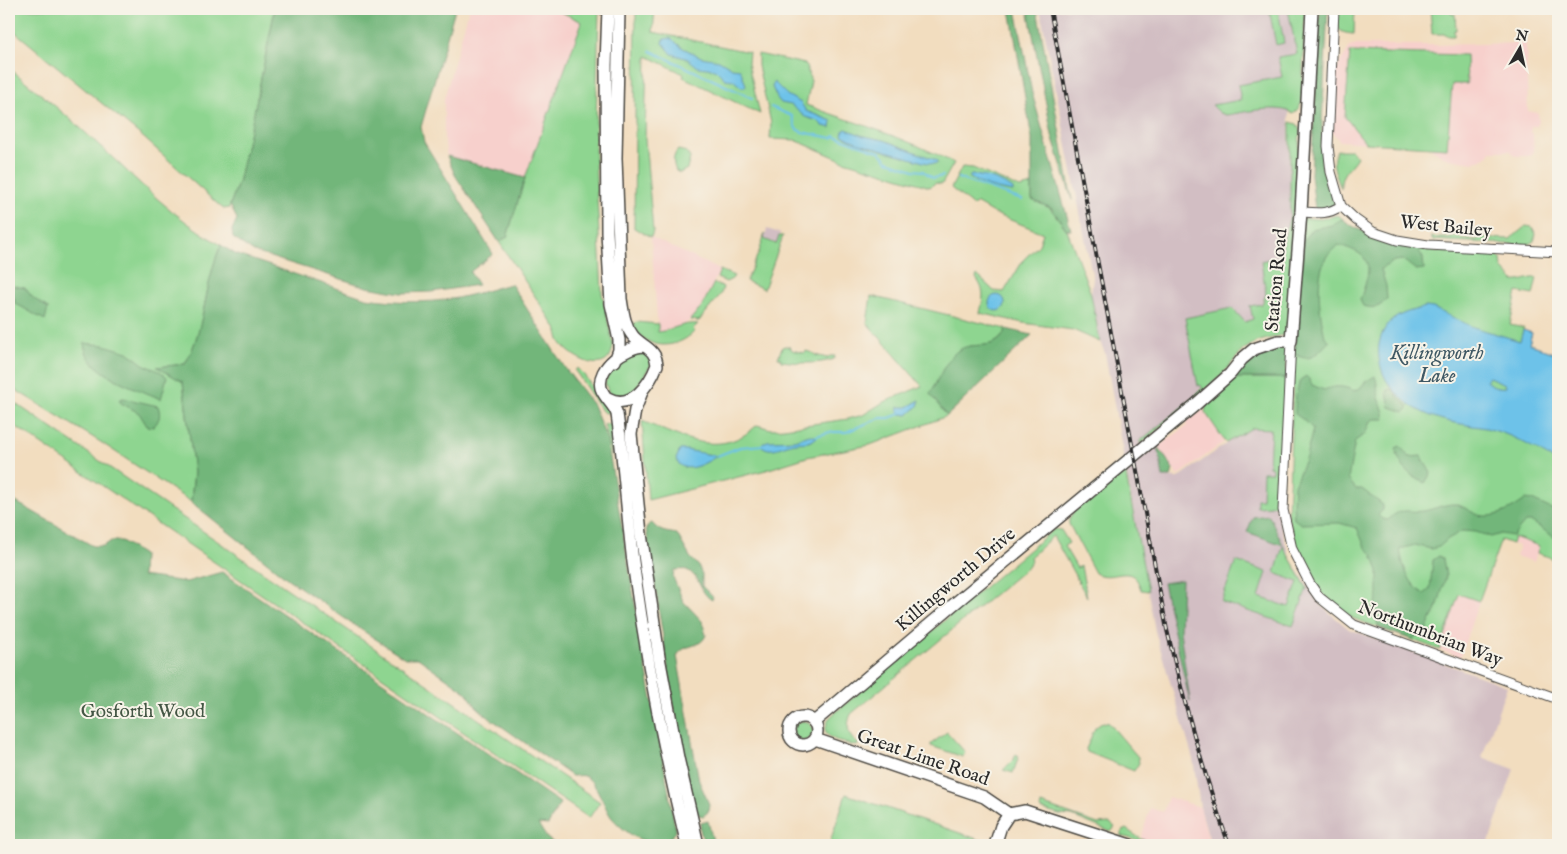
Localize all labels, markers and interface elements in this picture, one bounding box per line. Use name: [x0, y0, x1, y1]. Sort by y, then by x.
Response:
north arrow: [1494, 22, 1544, 72]
text: N: [1513, 26, 1529, 46]
street label: West Bailey: [1399, 210, 1494, 244]
street label: Station Road: [1261, 227, 1294, 333]
water label: Killingworth Lake: [1389, 341, 1484, 389]
street label: Killingworth Drive: [891, 523, 1021, 637]
street label: Northumbrian Way: [1354, 595, 1506, 673]
park label: Gosforth Wood: [81, 700, 206, 724]
street label: Great Lime Road: [854, 724, 993, 792]

